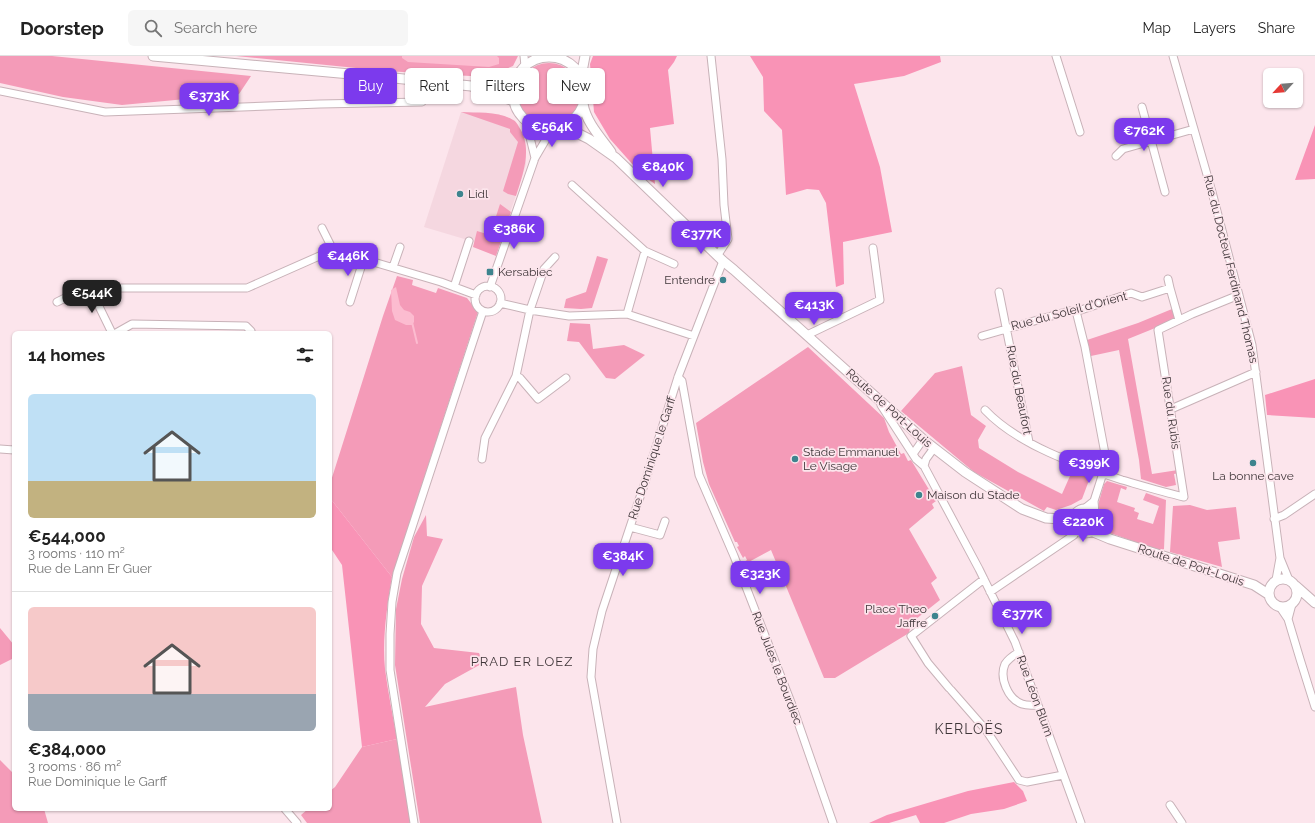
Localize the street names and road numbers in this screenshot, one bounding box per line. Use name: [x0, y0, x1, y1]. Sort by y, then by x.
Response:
street label: Rue du Docteur Ferdinand Thomas: [1201, 173, 1261, 365]
street label: Rue du Soleil d'Orient: [1009, 289, 1129, 333]
street label: Rue du Beaufort: [1003, 344, 1035, 436]
street label: Route de Port-Louis: [843, 366, 935, 450]
street label: Rue du Rubis: [1159, 376, 1183, 450]
street label: Rue Dominique le Garff: [626, 394, 679, 521]
street label: Route de Port-Louis: [1136, 541, 1246, 589]
street label: Rue Jules le Bourdiec: [749, 609, 805, 727]
street label: Rue Léon Blum: [1014, 653, 1056, 739]

